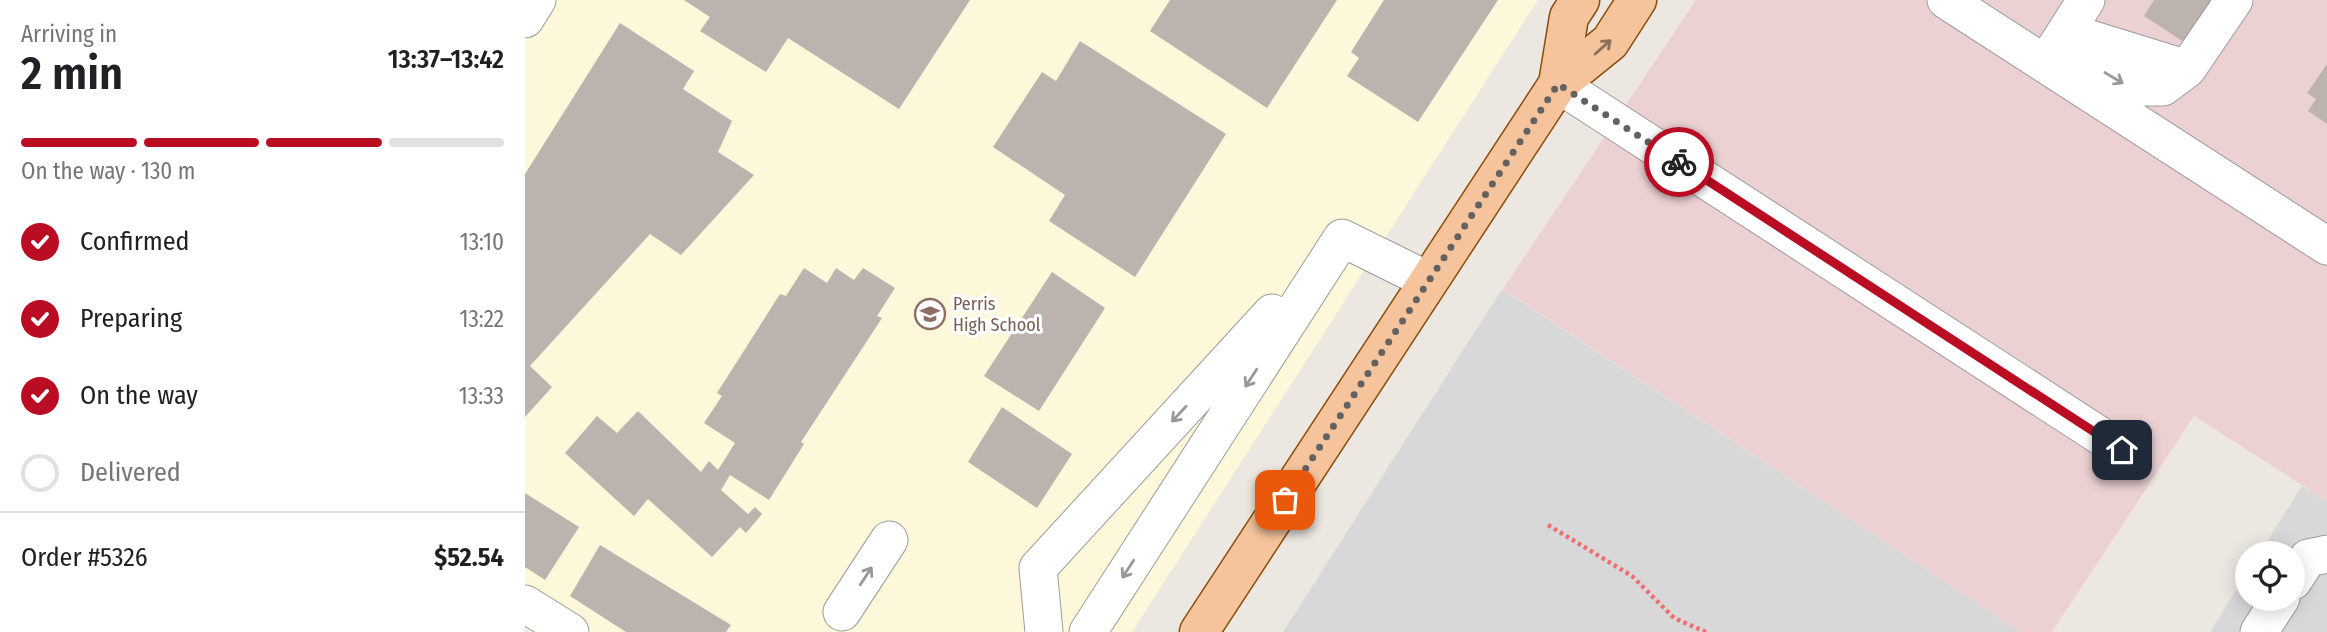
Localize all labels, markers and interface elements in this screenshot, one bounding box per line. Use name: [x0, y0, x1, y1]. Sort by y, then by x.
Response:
text: Arriving in: [21, 20, 117, 48]
one-way arrow: [1594, 39, 1612, 55]
text: 13:37–13:42: [388, 44, 504, 75]
text: 2 min: [21, 46, 123, 101]
one-way arrow: [2104, 71, 2124, 85]
courier: [1644, 127, 1714, 197]
icon: bike: [1660, 143, 1698, 181]
text: On the way · 130 m: [21, 157, 195, 185]
icon: check: [21, 223, 59, 261]
text: Confirmed: [80, 226, 190, 257]
text: 13:10: [460, 228, 504, 256]
place label: Perris High School: [953, 293, 1041, 336]
school or university icon: Perris High School: [913, 297, 947, 331]
icon: check: [21, 300, 59, 338]
text: Preparing: [80, 303, 182, 334]
text: 13:22: [459, 305, 504, 333]
one-way arrow: [1244, 368, 1259, 387]
icon: check: [21, 377, 59, 415]
text: On the way: [80, 380, 198, 411]
text: 13:33: [459, 382, 504, 410]
one-way arrow: [1171, 405, 1188, 422]
pin: [2092, 420, 2152, 480]
icon: home: [2103, 431, 2141, 469]
text: Delivered: [80, 457, 181, 488]
pin: [1255, 470, 1315, 530]
icon: bag: [1266, 481, 1304, 519]
map controls: [2235, 541, 2305, 611]
button: locate: [2235, 541, 2305, 611]
text: Order #5326: [21, 542, 148, 573]
text: $52.54: [434, 542, 504, 573]
one-way arrow: [1121, 559, 1135, 579]
one-way arrow: [858, 567, 873, 586]

